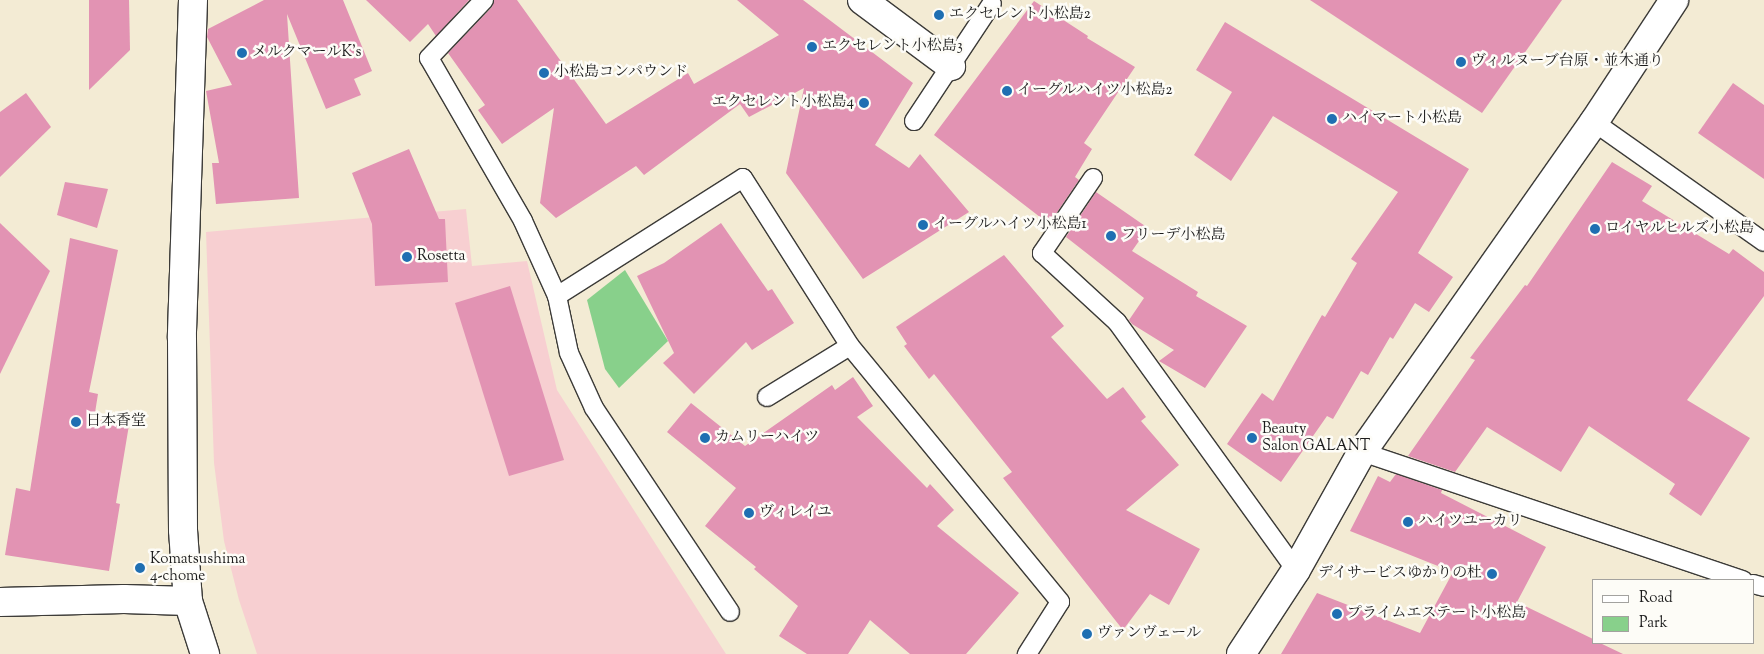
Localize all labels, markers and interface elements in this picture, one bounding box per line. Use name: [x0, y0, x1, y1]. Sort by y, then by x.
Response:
place label: エクセレント小松島2: [949, 6, 1091, 24]
marker: エクセレント小松島2: [933, 9, 945, 21]
place label: エクセレント小松島3: [822, 38, 963, 56]
marker: エクセレント小松島3: [806, 41, 818, 53]
place label: メルクマールK's: [252, 44, 362, 62]
marker: メルクマールK's: [236, 47, 248, 59]
place label: ヴィルヌーブ台原・並木通り: [1471, 53, 1666, 71]
marker: ヴィルヌーブ台原・並木通り: [1455, 56, 1467, 68]
place label: 小松島コンパウンド: [554, 64, 689, 82]
marker: 小松島コンパウンド: [538, 67, 550, 79]
place label: イーグルハイツ小松島2: [1017, 82, 1174, 100]
marker: イーグルハイツ小松島2: [1001, 85, 1013, 97]
place label: エクセレント小松島4: [711, 94, 854, 112]
marker: エクセレント小松島4: [858, 97, 870, 109]
place label: ハイマート小松島: [1342, 110, 1462, 128]
marker: ハイマート小松島: [1326, 113, 1338, 125]
place label: イーグルハイツ小松島1: [933, 216, 1088, 234]
marker: イーグルハイツ小松島1: [917, 219, 929, 231]
place label: ロイヤルヒルズ小松島: [1605, 220, 1755, 238]
marker: ロイヤルヒルズ小松島: [1589, 223, 1601, 235]
place label: フリーデ小松島: [1121, 227, 1226, 245]
marker: フリーデ小松島: [1105, 230, 1117, 242]
place label: Rosetta: [417, 248, 466, 266]
marker: Rosetta: [401, 251, 413, 263]
place label: 日本香堂: [86, 413, 146, 431]
marker: 日本香堂: [70, 416, 82, 428]
place label: Beauty Salon GALANT: [1262, 420, 1370, 455]
place label: カムリーハイツ: [715, 429, 820, 447]
marker: カムリーハイツ: [699, 432, 711, 444]
marker: Beauty Salon GALANT: [1246, 432, 1258, 444]
place label: ヴィレイユ: [759, 504, 834, 522]
marker: ヴィレイユ: [743, 507, 755, 519]
place label: ハイツユーカリ: [1418, 513, 1523, 531]
marker: ハイツユーカリ: [1402, 516, 1414, 528]
place label: Komatsushima 4-chome: [150, 550, 246, 585]
marker: Komatsushima 4-chome: [134, 562, 146, 574]
place label: デイサービスゆかりの杜: [1317, 565, 1482, 583]
marker: デイサービスゆかりの杜: [1486, 568, 1498, 580]
legend: [1592, 579, 1754, 644]
text: Road: [1639, 588, 1673, 609]
place label: プライムエステート小松島: [1347, 605, 1527, 623]
marker: プライムエステート小松島: [1331, 608, 1343, 620]
text: Park: [1639, 613, 1668, 634]
place label: ヴァンヴェール: [1097, 625, 1202, 643]
marker: ヴァンヴェール: [1081, 628, 1093, 640]

